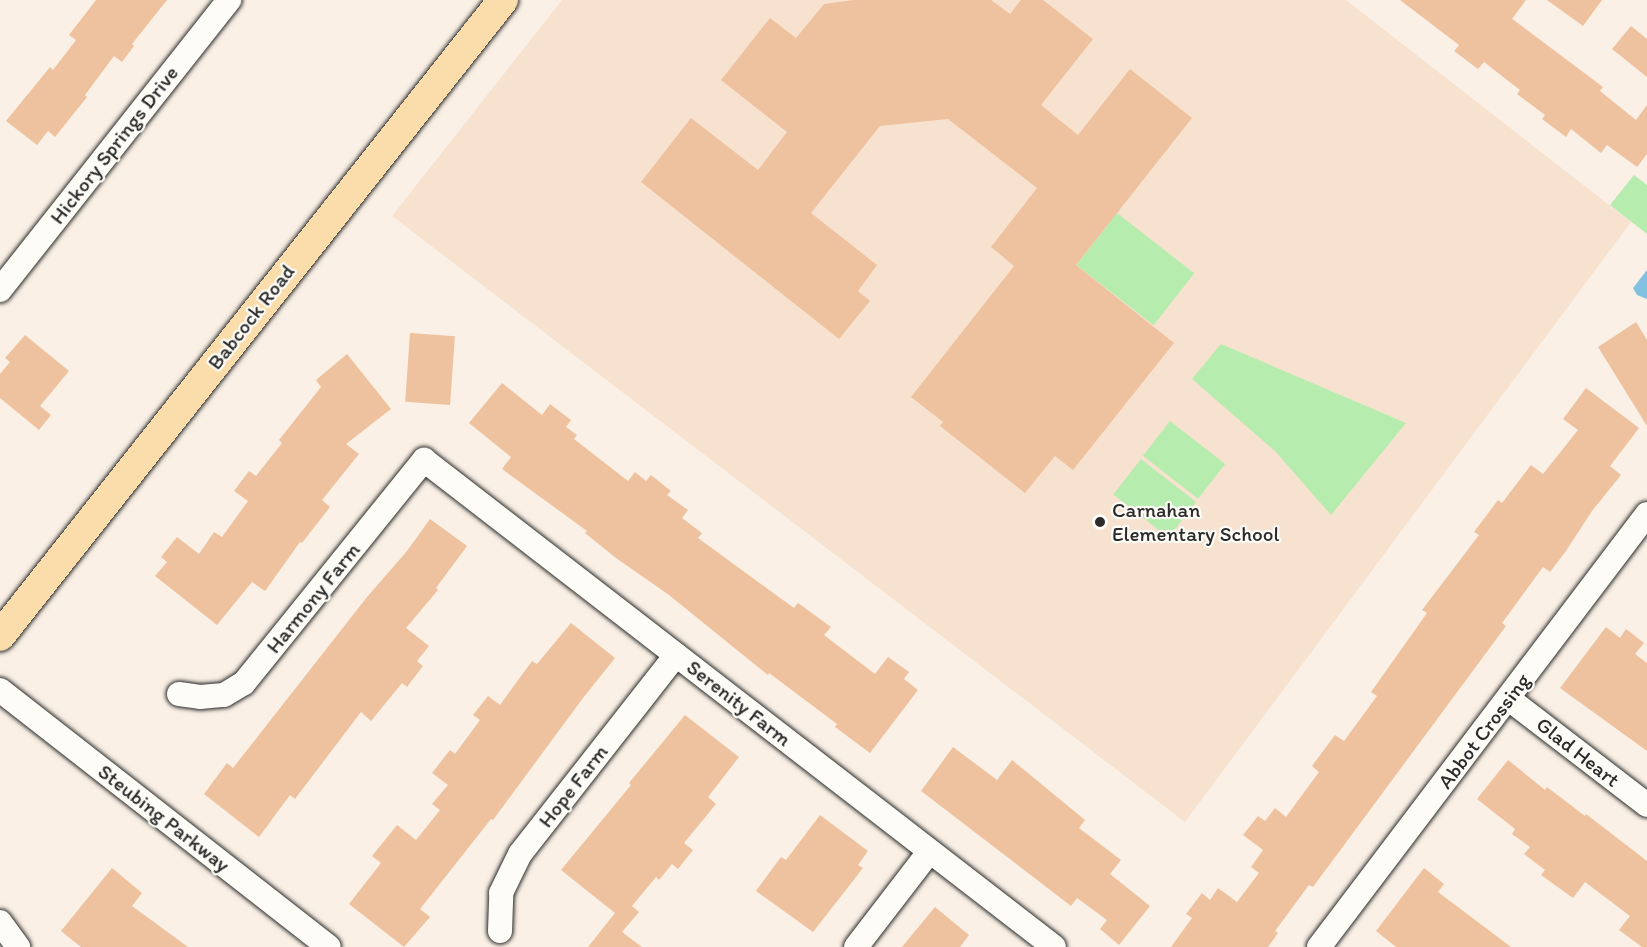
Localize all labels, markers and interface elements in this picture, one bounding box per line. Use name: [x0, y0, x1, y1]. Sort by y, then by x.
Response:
street label: Hickory Springs Drive: [44, 61, 184, 229]
street label: Babcock Road: [202, 259, 300, 375]
place label: Carnahan Elementary School: [1112, 497, 1279, 547]
marker: Carnahan Elementary School: [1093, 515, 1107, 529]
street label: Harmony Farm: [261, 538, 365, 658]
street label: Serenity Farm: [682, 654, 796, 752]
street label: Abbot Crossing: [1432, 668, 1536, 794]
street label: Glad Heart: [1531, 712, 1625, 792]
street label: Hope Farm: [533, 740, 613, 832]
street label: Steubing Parkway: [93, 759, 235, 877]

